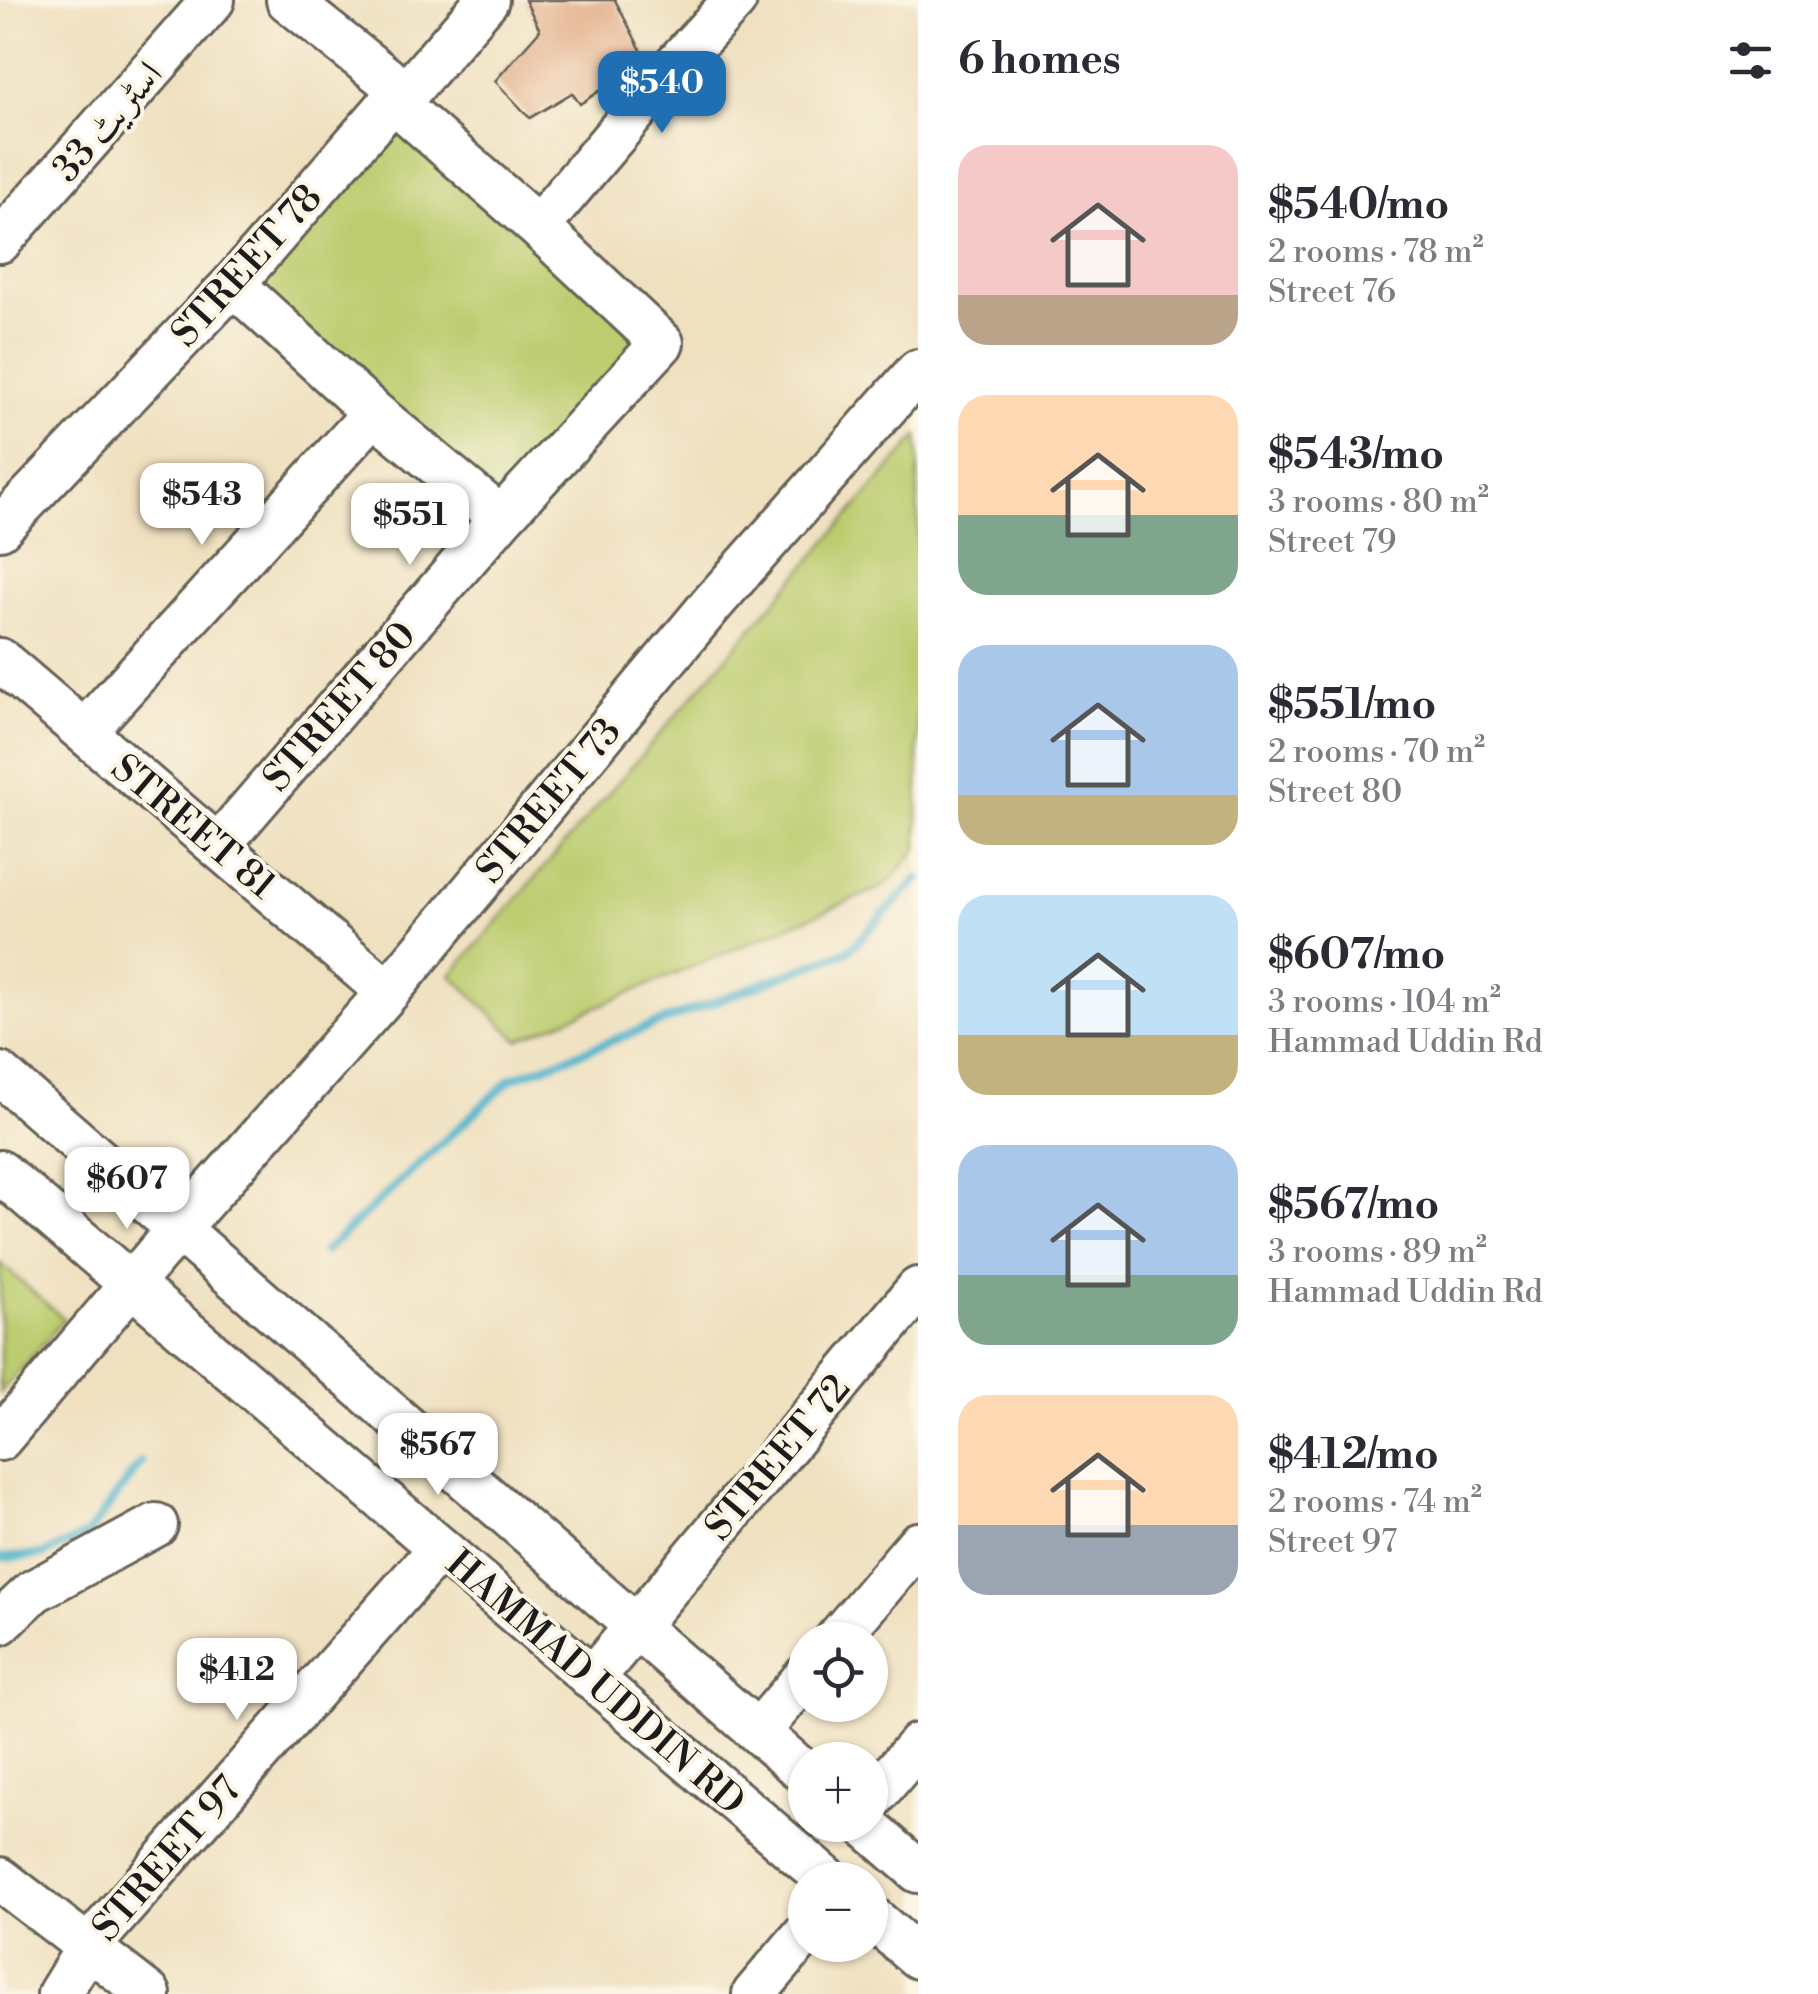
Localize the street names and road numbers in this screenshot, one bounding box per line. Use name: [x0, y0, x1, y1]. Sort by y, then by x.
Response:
street label: اسٹریٹ 33: [43, 52, 173, 192]
street label: STREET 78: [162, 175, 332, 357]
street label: STREET 80: [254, 612, 427, 801]
street label: STREET 73: [467, 709, 632, 893]
street label: STREET 81: [101, 745, 285, 909]
street label: STREET 72: [695, 1366, 861, 1550]
street label: HAMMAD UDDIN RD: [436, 1541, 754, 1826]
street label: STREET 97: [83, 1767, 252, 1951]

